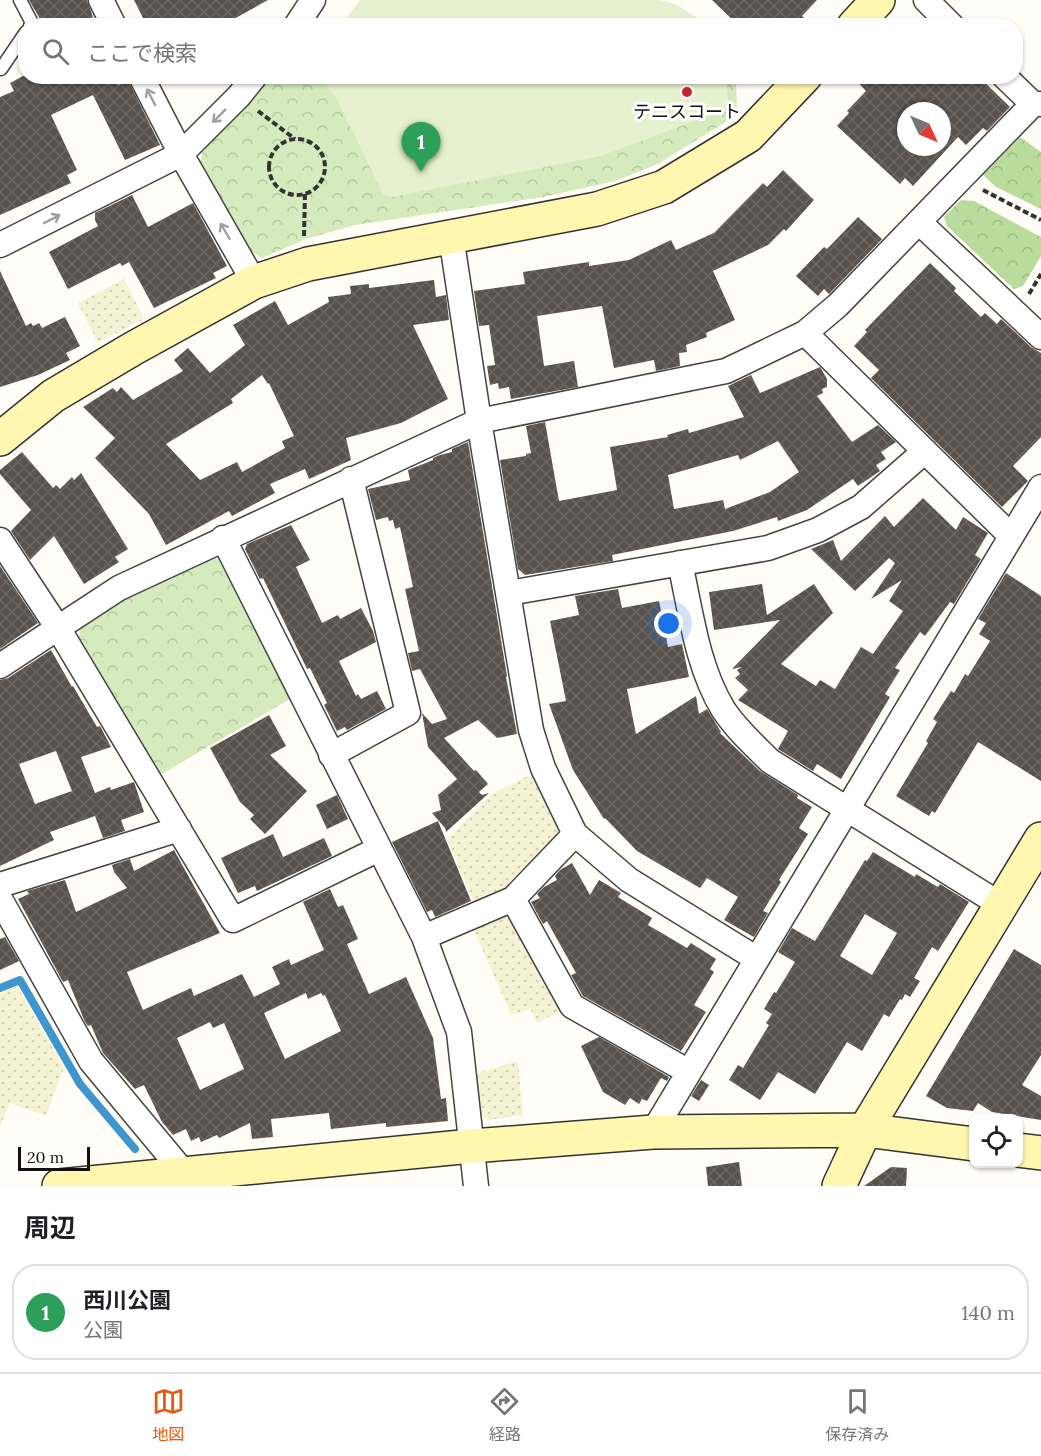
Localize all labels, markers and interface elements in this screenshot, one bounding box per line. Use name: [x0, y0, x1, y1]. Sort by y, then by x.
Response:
search box: [18, 18, 1023, 84]
icon: search: [39, 35, 72, 68]
text: ここで検索: [87, 39, 197, 67]
marker: テニスコート: [680, 85, 694, 99]
one-way arrow: [145, 88, 156, 106]
place label: テニスコート: [633, 100, 741, 123]
north arrow: [897, 102, 951, 156]
one-way arrow: [211, 109, 226, 124]
pin: 1: [402, 122, 440, 172]
one-way arrow: [43, 213, 61, 224]
one-way arrow: [218, 223, 230, 240]
your location: [654, 609, 683, 638]
map controls: [969, 1114, 1023, 1168]
button: locate: [969, 1114, 1023, 1168]
scale bar: [18, 1144, 90, 1172]
text: 20 m: [27, 1147, 64, 1167]
text: 周辺: [24, 1211, 76, 1244]
text: 西川公園: [83, 1286, 171, 1314]
text: 1: [41, 1300, 50, 1325]
text: 140 m: [961, 1300, 1015, 1325]
text: 公園: [83, 1317, 123, 1342]
tab: 地図: [152, 1385, 185, 1445]
tab: 経路: [488, 1385, 521, 1445]
tab: 保存済み: [825, 1385, 889, 1445]

